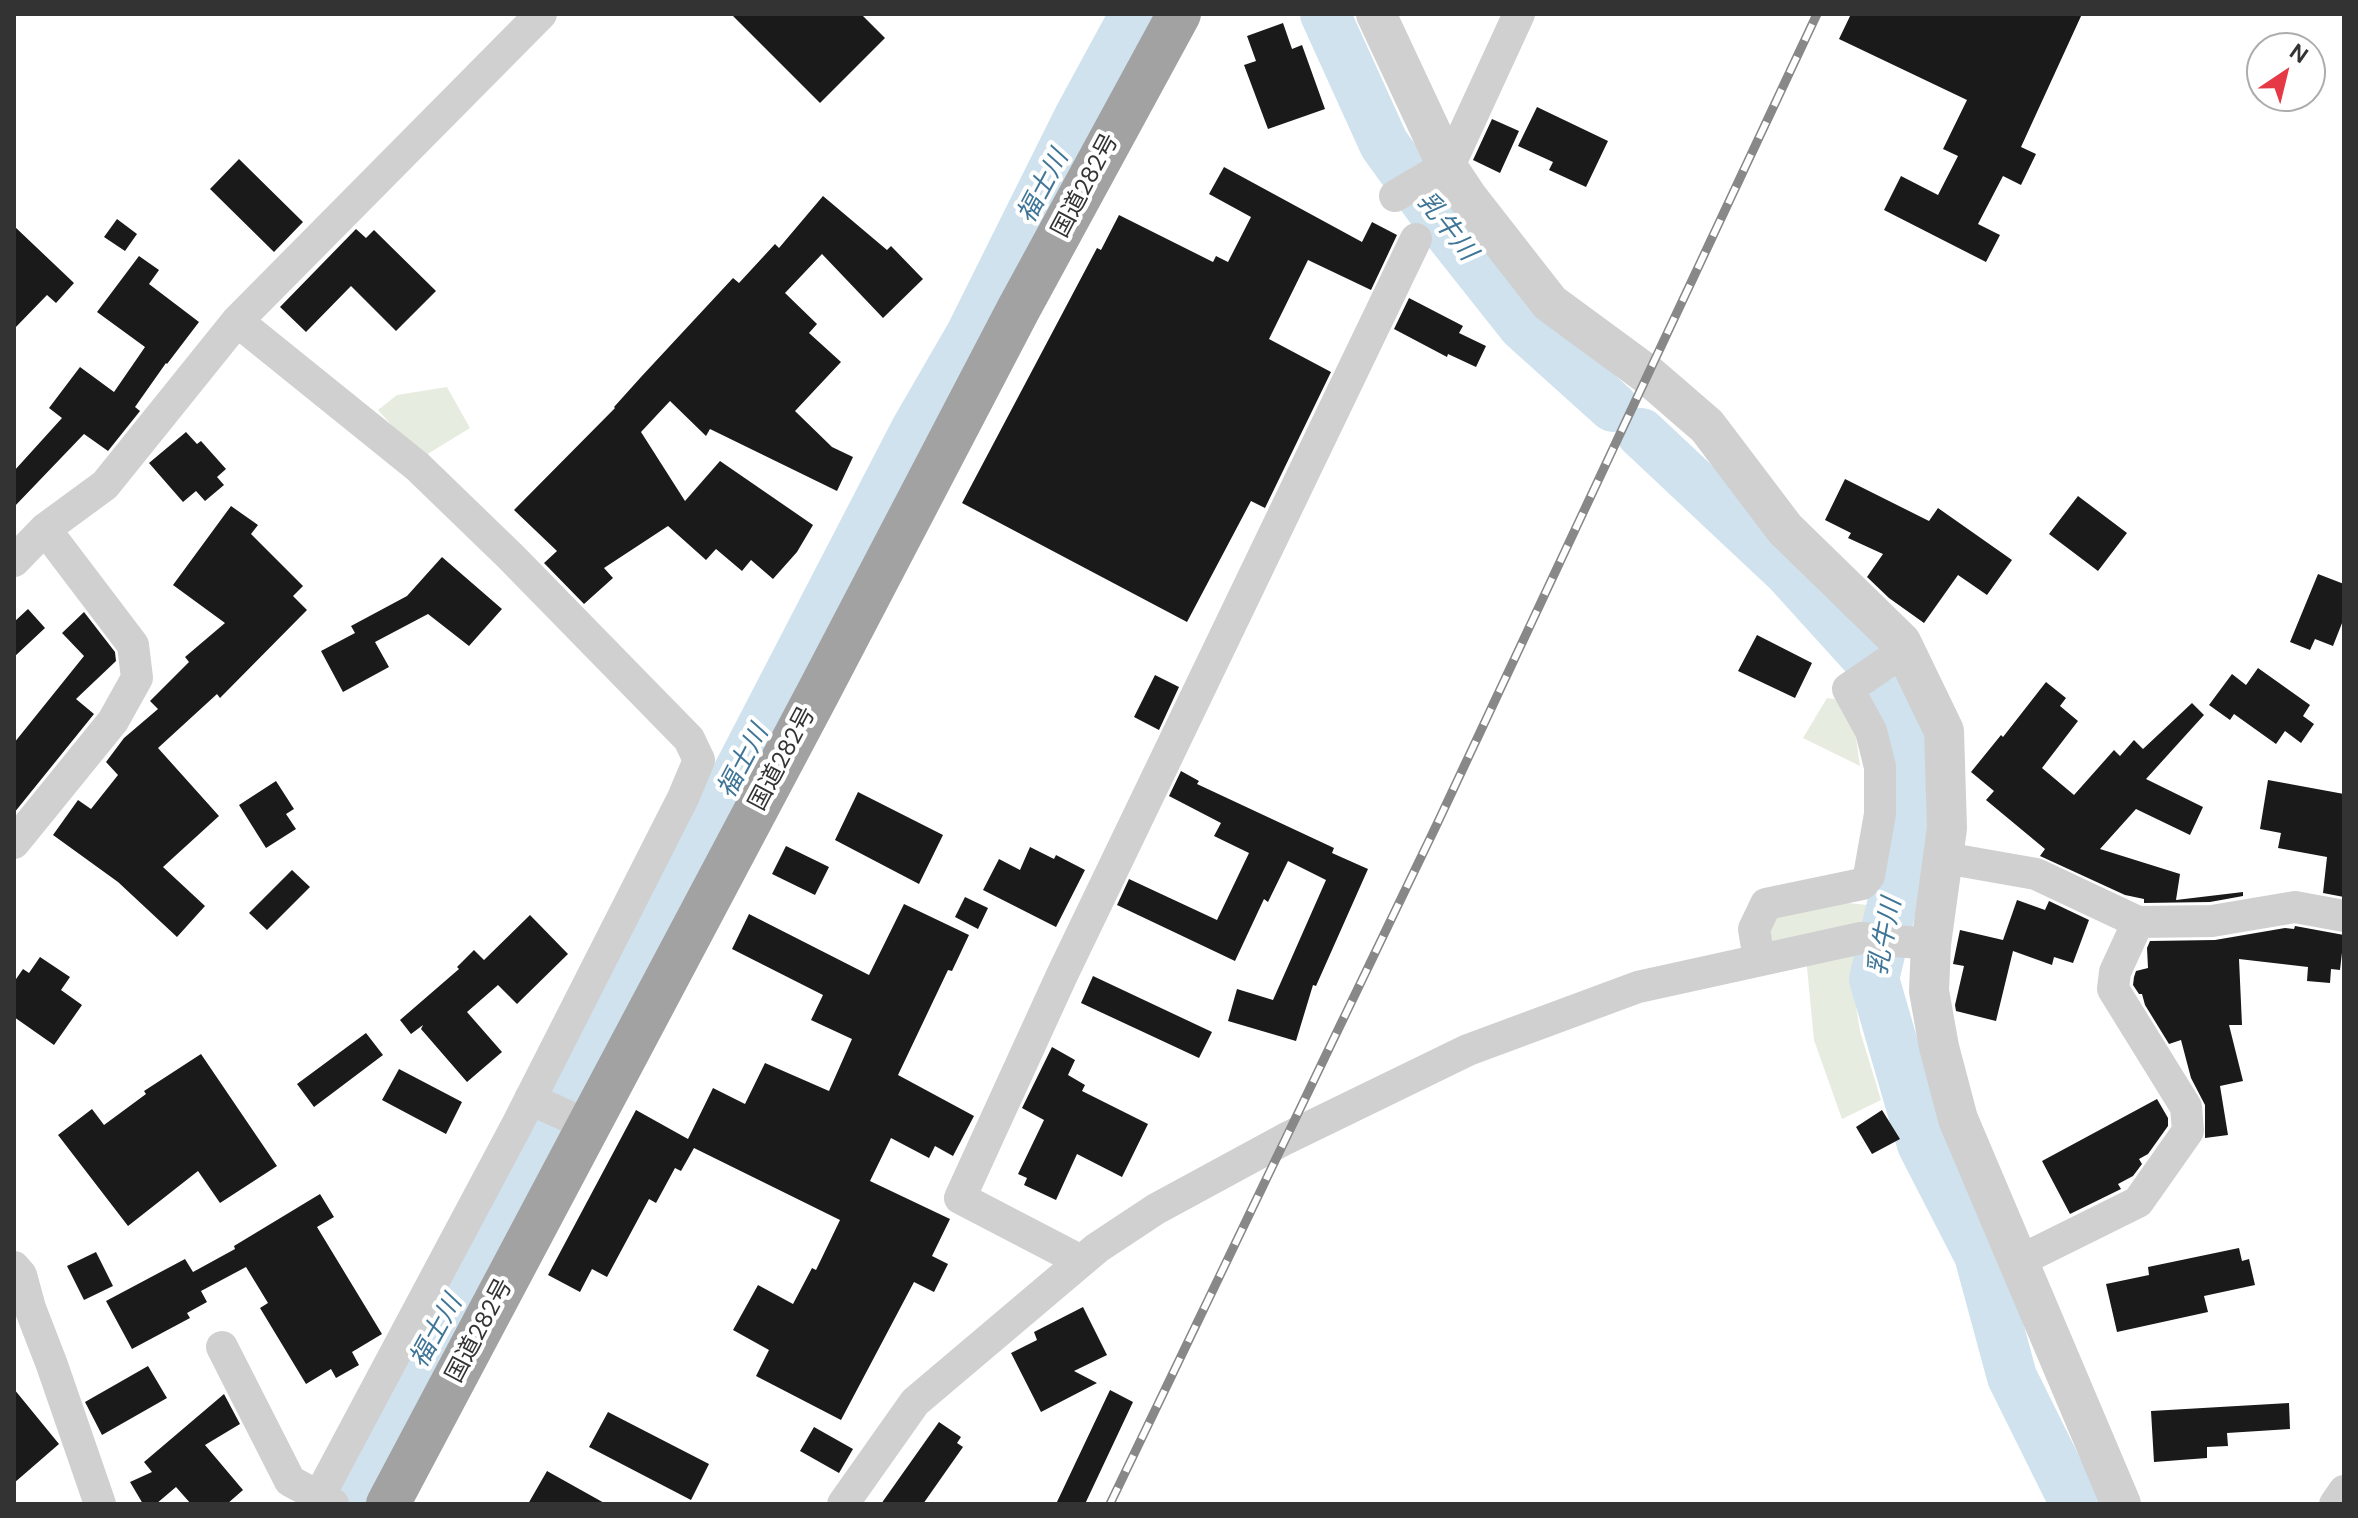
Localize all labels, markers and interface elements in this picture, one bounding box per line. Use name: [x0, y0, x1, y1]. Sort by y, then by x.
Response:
north arrow: [2246, 32, 2326, 112]
text: N: [2284, 37, 2314, 70]
street label: 国道282号: [1047, 129, 1125, 243]
water label: 福士川: [1012, 145, 1076, 229]
water label: 乳牛川: [1410, 187, 1482, 267]
street label: 国道282号: [744, 702, 822, 816]
water label: 福士川: [712, 720, 776, 804]
water label: 乳牛川: [1863, 896, 1909, 978]
street label: 国道282号: [441, 1274, 519, 1388]
water label: 福士川: [404, 1290, 470, 1374]

